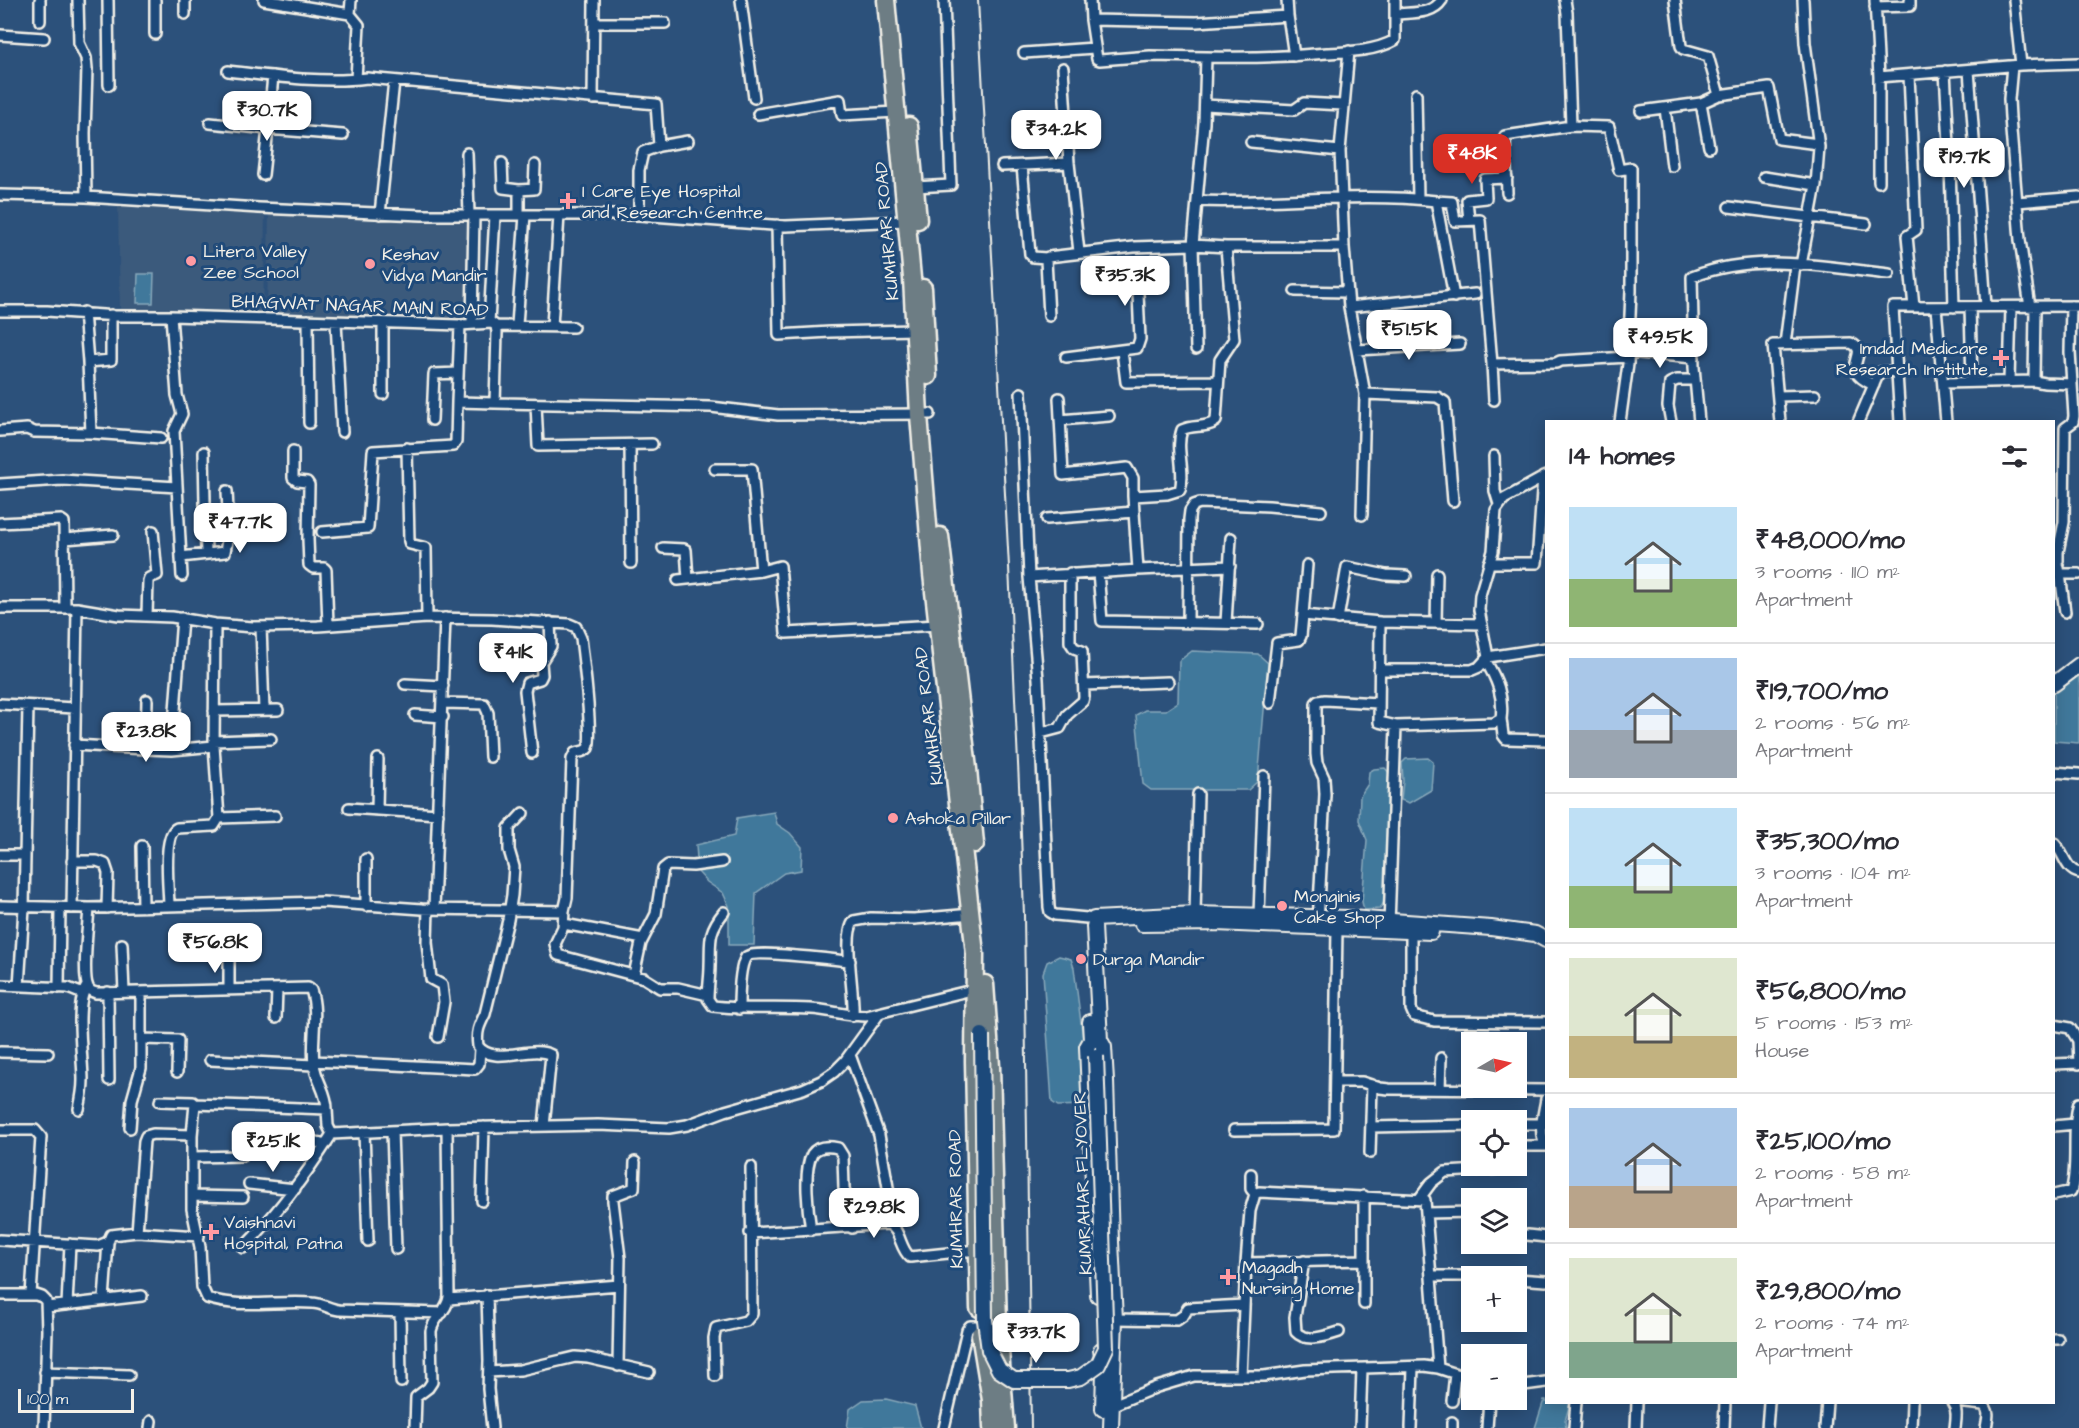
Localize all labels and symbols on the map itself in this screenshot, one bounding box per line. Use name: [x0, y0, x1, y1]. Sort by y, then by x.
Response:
pin: ₹30.7K: [218, 91, 316, 142]
pin: ₹34.2K: [1007, 110, 1105, 161]
pin: ₹48K: [1436, 134, 1508, 185]
pin: ₹19.7K: [1915, 138, 2013, 189]
street label: KUMHRAR ROAD: [868, 160, 906, 301]
place label: I Care Eye Hospital and Research Centre: [582, 179, 763, 225]
marker: I Care Eye Hospital and Research Centre: [559, 192, 577, 210]
place label: Litera Valley Zee School: [203, 239, 307, 285]
place label: Keshav Vidya Mandir: [382, 242, 486, 289]
marker: Litera Valley Zee School: [184, 254, 198, 268]
pin: ₹35.3K: [1076, 256, 1174, 307]
marker: Keshav Vidya Mandir: [363, 257, 377, 271]
street label: BHAGWAT NAGAR MAIN ROAD: [231, 289, 489, 323]
pin: ₹51.5K: [1360, 310, 1458, 361]
pin: ₹49.5K: [1611, 318, 1709, 369]
place label: Imdad Medicare Research Institute: [1836, 336, 1988, 382]
marker: Imdad Medicare Research Institute: [1992, 349, 2010, 367]
pin: ₹47.7K: [191, 503, 289, 554]
pin: ₹41K: [477, 633, 549, 684]
street label: KUMHRAR ROAD: [908, 645, 950, 787]
pin: ₹23.8K: [97, 712, 195, 763]
place label: Ashoka Pillar: [905, 806, 1011, 831]
marker: Ashoka Pillar: [886, 811, 900, 825]
place label: Monginis Cake Shop: [1294, 884, 1385, 930]
marker: Monginis Cake Shop: [1275, 899, 1289, 913]
pin: ₹56.8K: [166, 923, 264, 974]
place label: Durga Mandir: [1093, 947, 1204, 973]
marker: Durga Mandir: [1074, 952, 1088, 966]
north arrow: [1461, 1032, 1527, 1098]
street label: KUMRAHAR FLYOVER: [1067, 1091, 1099, 1275]
pin: ₹25.1K: [224, 1122, 322, 1173]
street label: KUMHRAR ROAD: [942, 1129, 970, 1269]
pin: ₹29.8K: [825, 1188, 923, 1239]
place label: Vaishnavi Hospital, Patna: [224, 1210, 343, 1256]
marker: Vaishnavi Hospital, Patna: [202, 1223, 220, 1241]
place label: Magadh Nursing Home: [1242, 1255, 1355, 1302]
marker: Magadh Nursing Home: [1219, 1268, 1237, 1286]
pin: ₹33.7K: [987, 1313, 1085, 1364]
scale bar: [18, 1386, 134, 1414]

